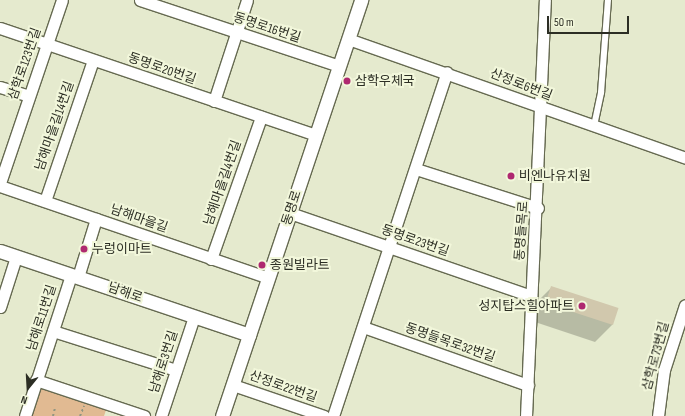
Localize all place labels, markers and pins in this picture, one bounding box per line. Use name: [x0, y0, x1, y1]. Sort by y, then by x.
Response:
place label: 삼학우체국: [355, 73, 415, 89]
marker: 삼학우체국: [342, 76, 352, 86]
place label: 비엔나유치원: [519, 168, 591, 184]
marker: 비엔나유치원: [506, 171, 516, 181]
place label: 누렁이마트: [92, 241, 152, 257]
marker: 누렁이마트: [79, 244, 89, 254]
place label: 종원빌라트: [270, 257, 330, 273]
marker: 종원빌라트: [257, 260, 267, 270]
place label: 성지탑스힐아파트: [478, 298, 574, 314]
marker: 성지탑스힐아파트: [577, 301, 587, 311]

